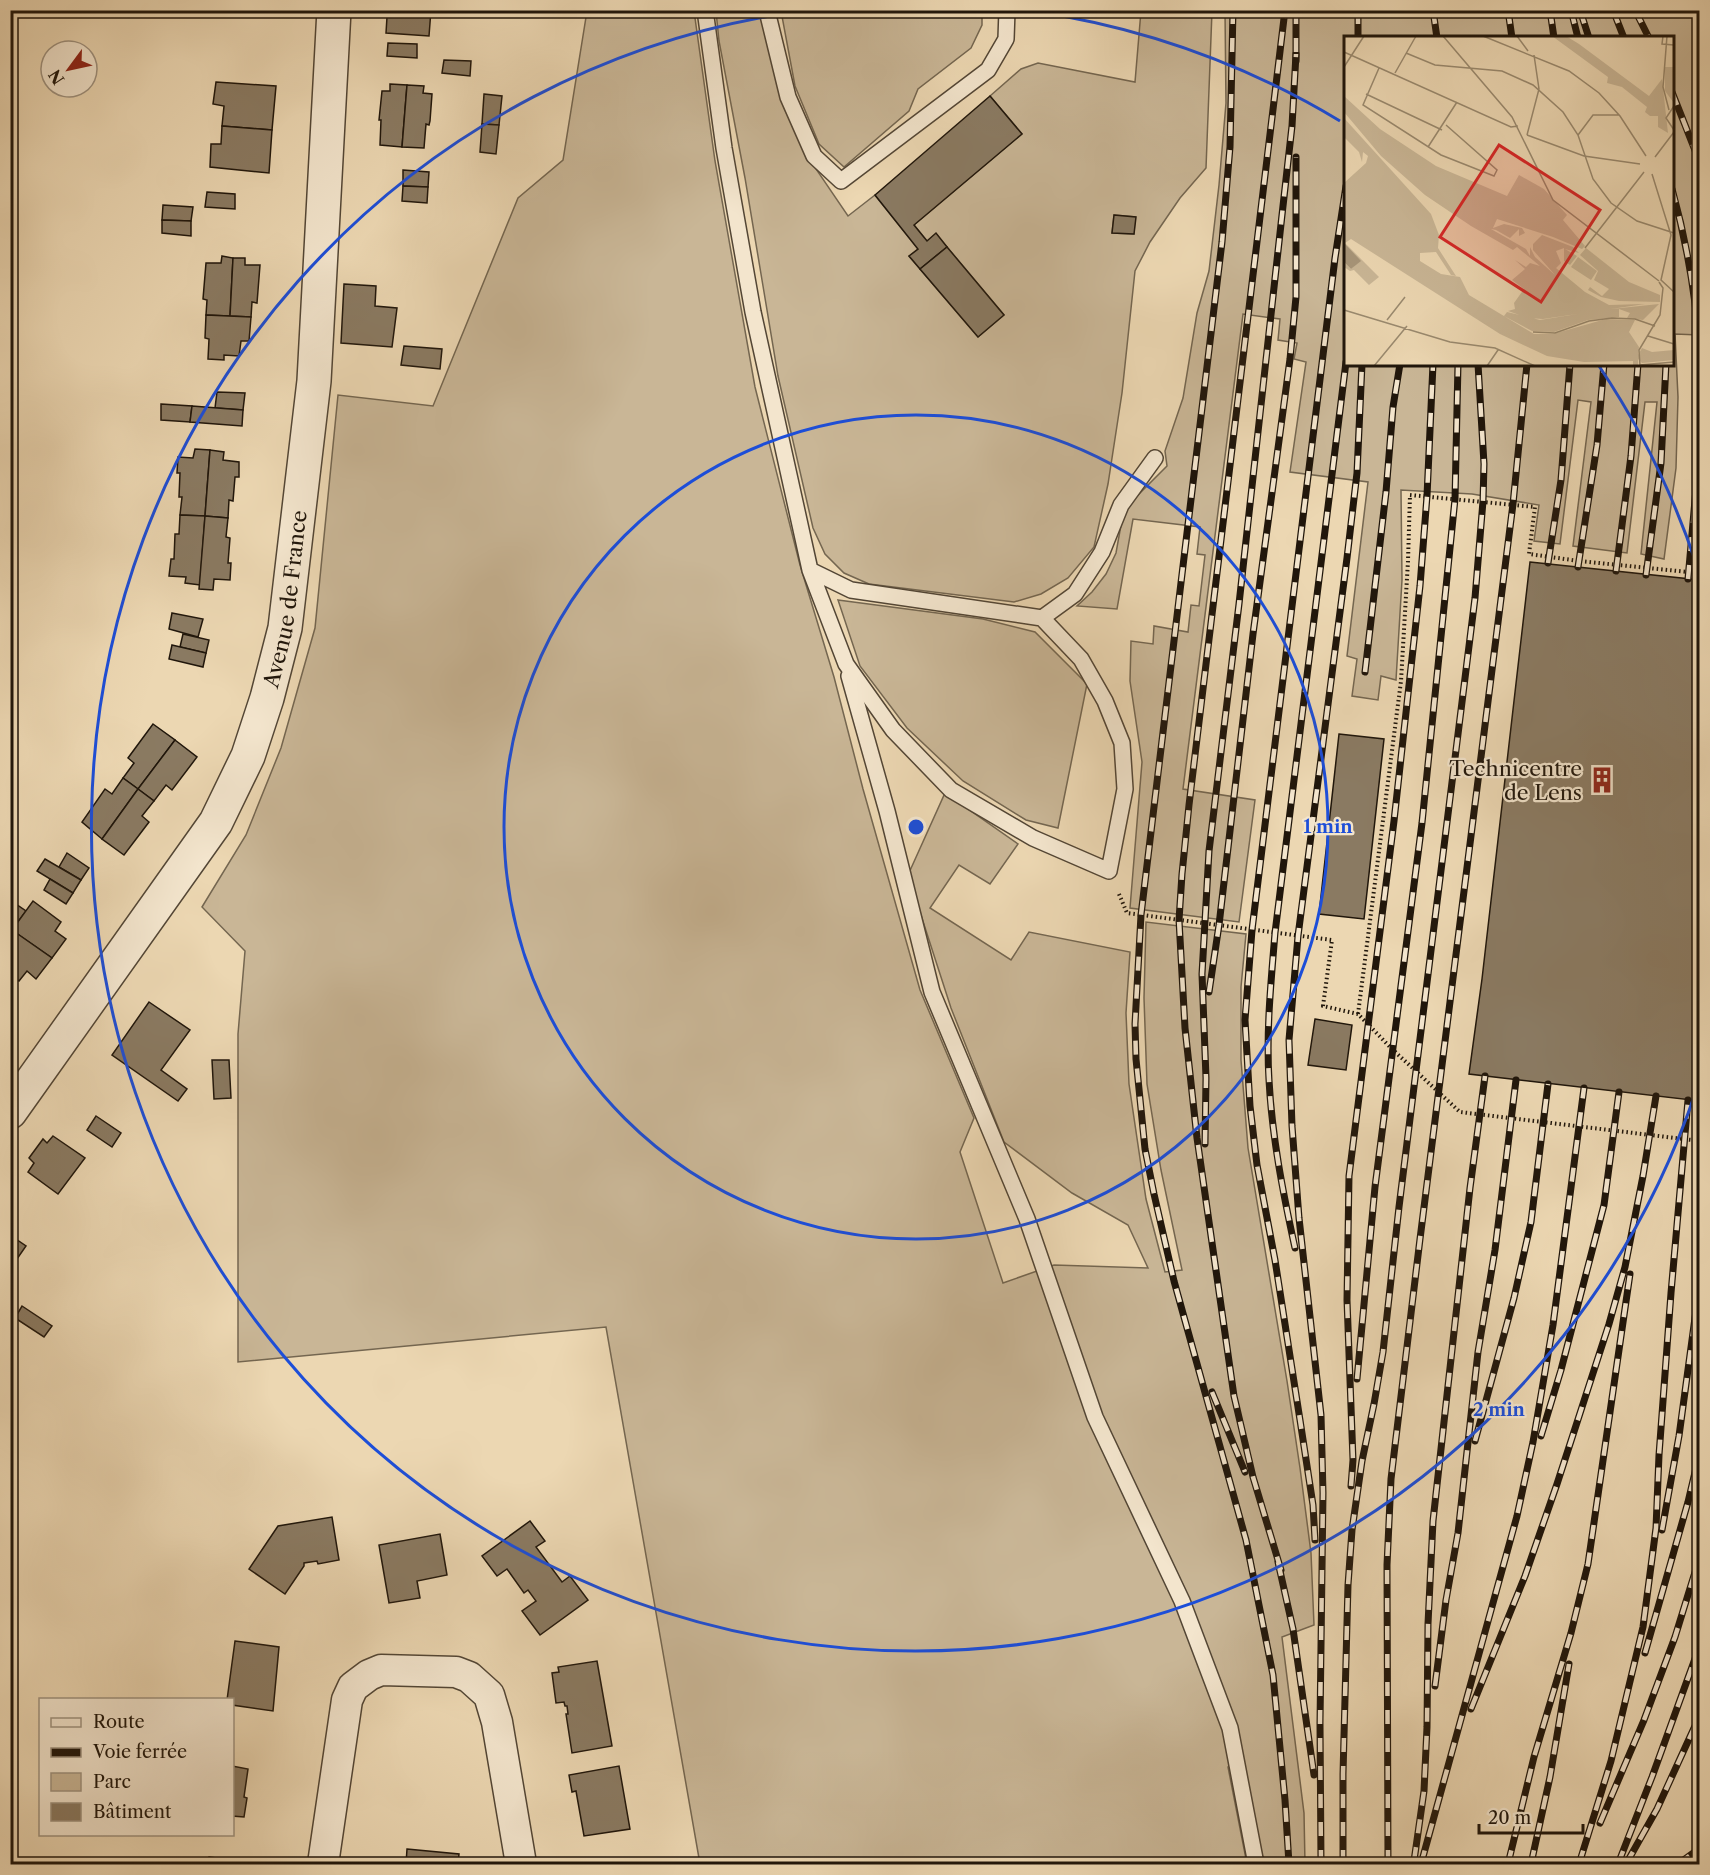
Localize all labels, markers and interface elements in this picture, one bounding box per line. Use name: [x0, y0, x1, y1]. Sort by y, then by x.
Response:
inset map: [1344, 36, 1674, 366]
north arrow: [39, 39, 99, 99]
text: N: [44, 66, 69, 88]
street label: Avenue de France: [257, 509, 311, 691]
place label: Technicentre de Lens: [1449, 756, 1582, 805]
building icon: Technicentre de Lens: [1587, 765, 1617, 795]
text: 1 min: [1303, 816, 1353, 838]
centre of rings: [906, 817, 926, 837]
text: 2 min: [1473, 1399, 1526, 1421]
legend: [39, 1698, 234, 1836]
text: Route: [93, 1711, 145, 1733]
text: Voie ferrée: [92, 1741, 187, 1763]
text: Parc: [93, 1771, 131, 1793]
scale bar: [1479, 1797, 1582, 1835]
text: Bâtiment: [93, 1801, 172, 1823]
text: 20 m: [1488, 1807, 1532, 1829]

